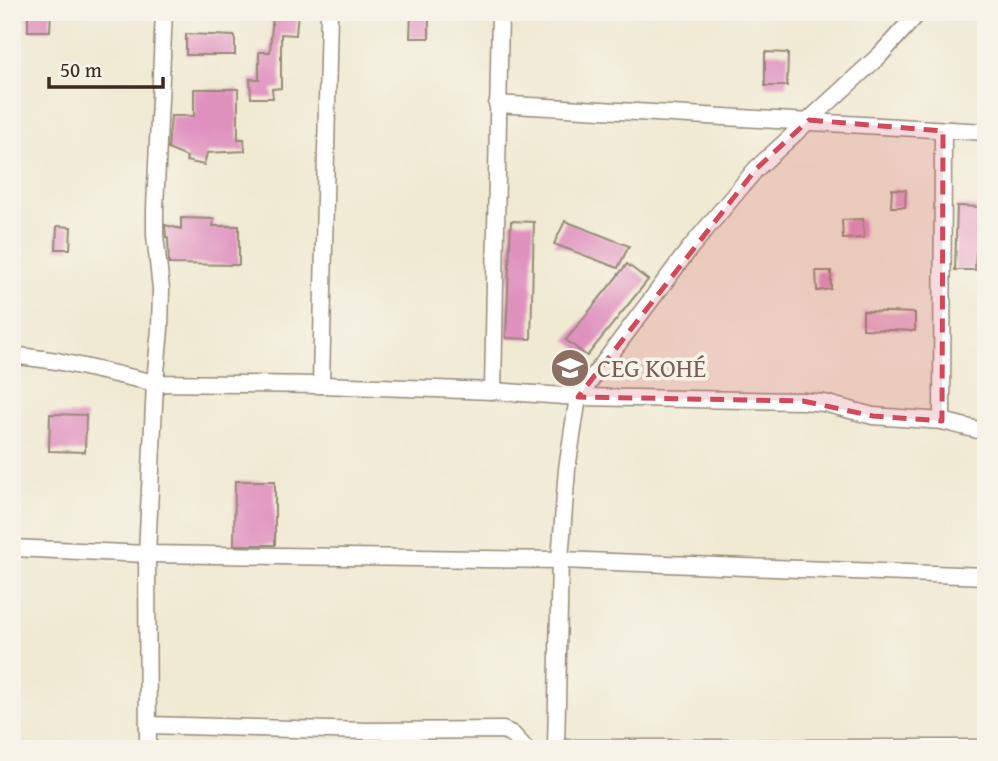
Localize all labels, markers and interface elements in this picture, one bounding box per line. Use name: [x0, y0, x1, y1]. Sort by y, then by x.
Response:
scale bar: [49, 46, 163, 90]
text: 50 m: [60, 54, 102, 85]
school or university icon: CEG KOHÉ: [549, 347, 591, 389]
place label: CEG KOHÉ: [597, 348, 706, 387]

